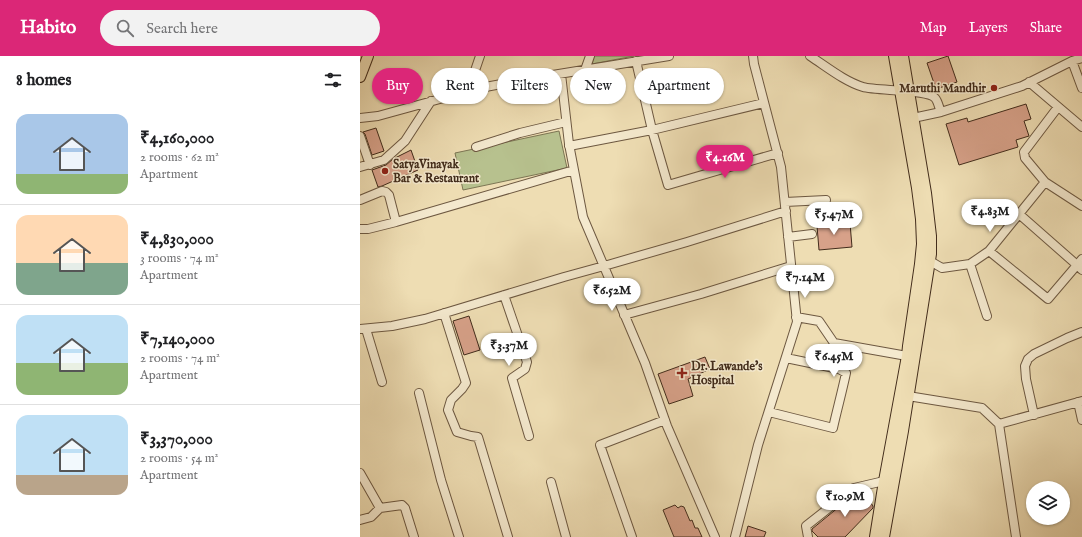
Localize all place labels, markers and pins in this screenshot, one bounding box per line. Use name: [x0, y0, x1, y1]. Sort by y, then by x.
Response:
place label: Maruthi Mandhir: [899, 81, 987, 96]
marker: Maruthi Mandhir: [989, 83, 999, 93]
pin: ₹4.16M: [692, 145, 758, 179]
place label: SatyaVinayak Bar & Restaurant: [393, 157, 480, 186]
marker: SatyaVinayak Bar & Restaurant: [380, 166, 390, 176]
pin: ₹4.83M: [957, 199, 1023, 233]
pin: ₹5.47M: [801, 202, 867, 236]
pin: ₹7.14M: [772, 265, 838, 299]
pin: ₹6.52M: [579, 278, 645, 312]
pin: ₹3.37M: [476, 333, 542, 367]
pin: ₹6.45M: [801, 344, 867, 378]
place label: Dr. Lawande's Hospital: [691, 359, 763, 389]
marker: Dr. Lawande's Hospital: [676, 367, 688, 379]
pin: ₹10.9M: [812, 484, 878, 518]

